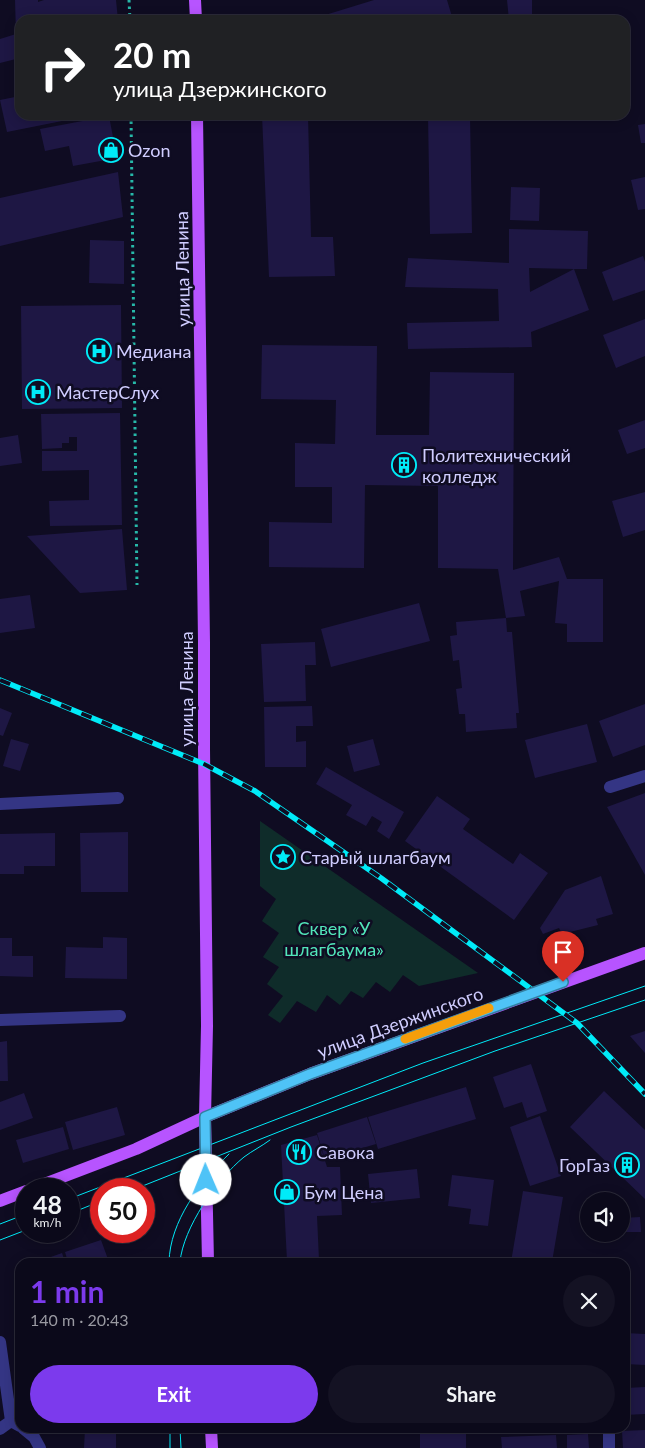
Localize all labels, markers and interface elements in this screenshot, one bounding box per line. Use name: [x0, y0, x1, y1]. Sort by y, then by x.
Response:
text: 20 m: [113, 33, 191, 75]
icon: right: [30, 35, 95, 100]
text: улица Дзержинского: [113, 75, 327, 102]
shop icon: Ozon: [98, 137, 124, 163]
place label: Ozon: [128, 139, 170, 161]
street label: улица Ленина: [170, 211, 194, 327]
hospital icon: Медиана: [86, 338, 112, 364]
place label: Медиана: [116, 340, 191, 362]
hospital icon: МастерСлух: [25, 379, 51, 405]
place label: МастерСлух: [56, 381, 159, 403]
place label: Политехнический колледж: [422, 444, 571, 487]
building icon: Политехнический колледж: [391, 452, 417, 478]
street label: улица Ленина: [175, 631, 197, 747]
place icon: Старый шлагбаум: [270, 844, 296, 870]
place label: Старый шлагбаум: [300, 846, 451, 868]
park label: Сквер «У шлагбаума»: [284, 917, 384, 960]
pin: [542, 931, 584, 982]
icon: arrive: [549, 938, 577, 966]
street label: улица Дзержинского: [314, 982, 486, 1062]
restaurant icon: Савока: [286, 1139, 312, 1165]
place label: Савока: [316, 1141, 374, 1163]
building icon: ГорГаз: [614, 1152, 640, 1178]
position arrow: [179, 1153, 231, 1205]
place label: ГорГаз: [559, 1154, 610, 1176]
speed limit sign: 50: [90, 1178, 155, 1243]
shop icon: Бум Цена: [274, 1179, 300, 1205]
place label: Бум Цена: [304, 1181, 383, 1203]
text: 48: [33, 1189, 62, 1219]
map controls: [580, 1192, 630, 1242]
button: sound: [580, 1192, 630, 1242]
text: km/h: [33, 1215, 62, 1230]
text: 1 min: [30, 1273, 104, 1309]
button: close: [563, 1275, 615, 1327]
text: 140 m · 20:43: [30, 1310, 129, 1329]
button: Exit: [30, 1365, 318, 1423]
button: Share: [328, 1365, 615, 1423]

